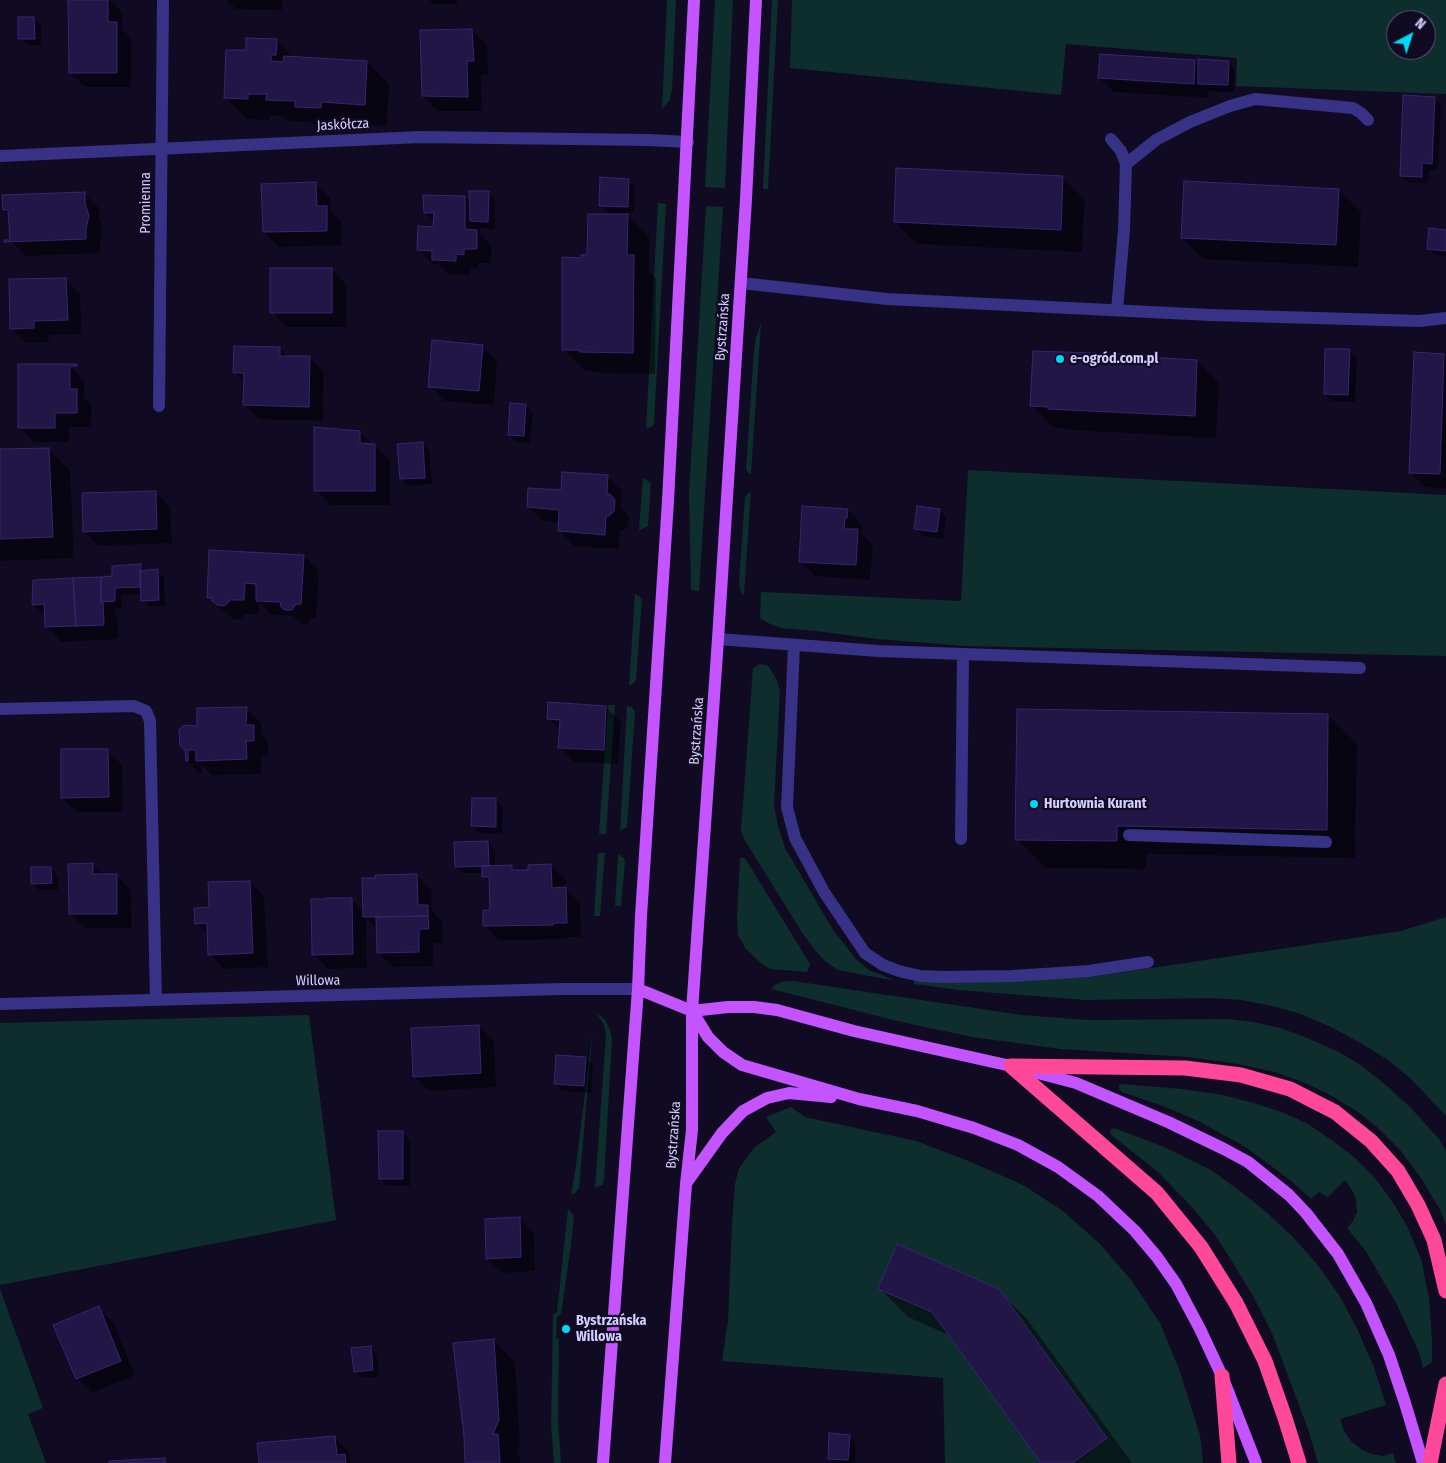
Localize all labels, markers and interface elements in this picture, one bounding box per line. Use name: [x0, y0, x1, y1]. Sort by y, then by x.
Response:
north arrow: [1386, 10, 1436, 60]
text: N: [1412, 15, 1429, 33]
street label: Jaskółcza: [316, 115, 370, 135]
street label: Promienna: [138, 172, 154, 234]
street label: Bystrzańska: [712, 293, 734, 361]
place label: e-ogród.com.pl: [1070, 351, 1158, 367]
marker: e-ogród.com.pl: [1054, 353, 1066, 365]
street label: Bystrzańska: [686, 697, 708, 765]
place label: Hurtownia Kurant: [1044, 796, 1147, 812]
marker: Hurtownia Kurant: [1028, 798, 1040, 810]
street label: Willowa: [296, 972, 340, 990]
street label: Bystrzańska: [663, 1101, 685, 1169]
place label: Bystrzańska Willowa: [576, 1313, 646, 1345]
marker: Bystrzańska Willowa: [560, 1323, 572, 1335]

